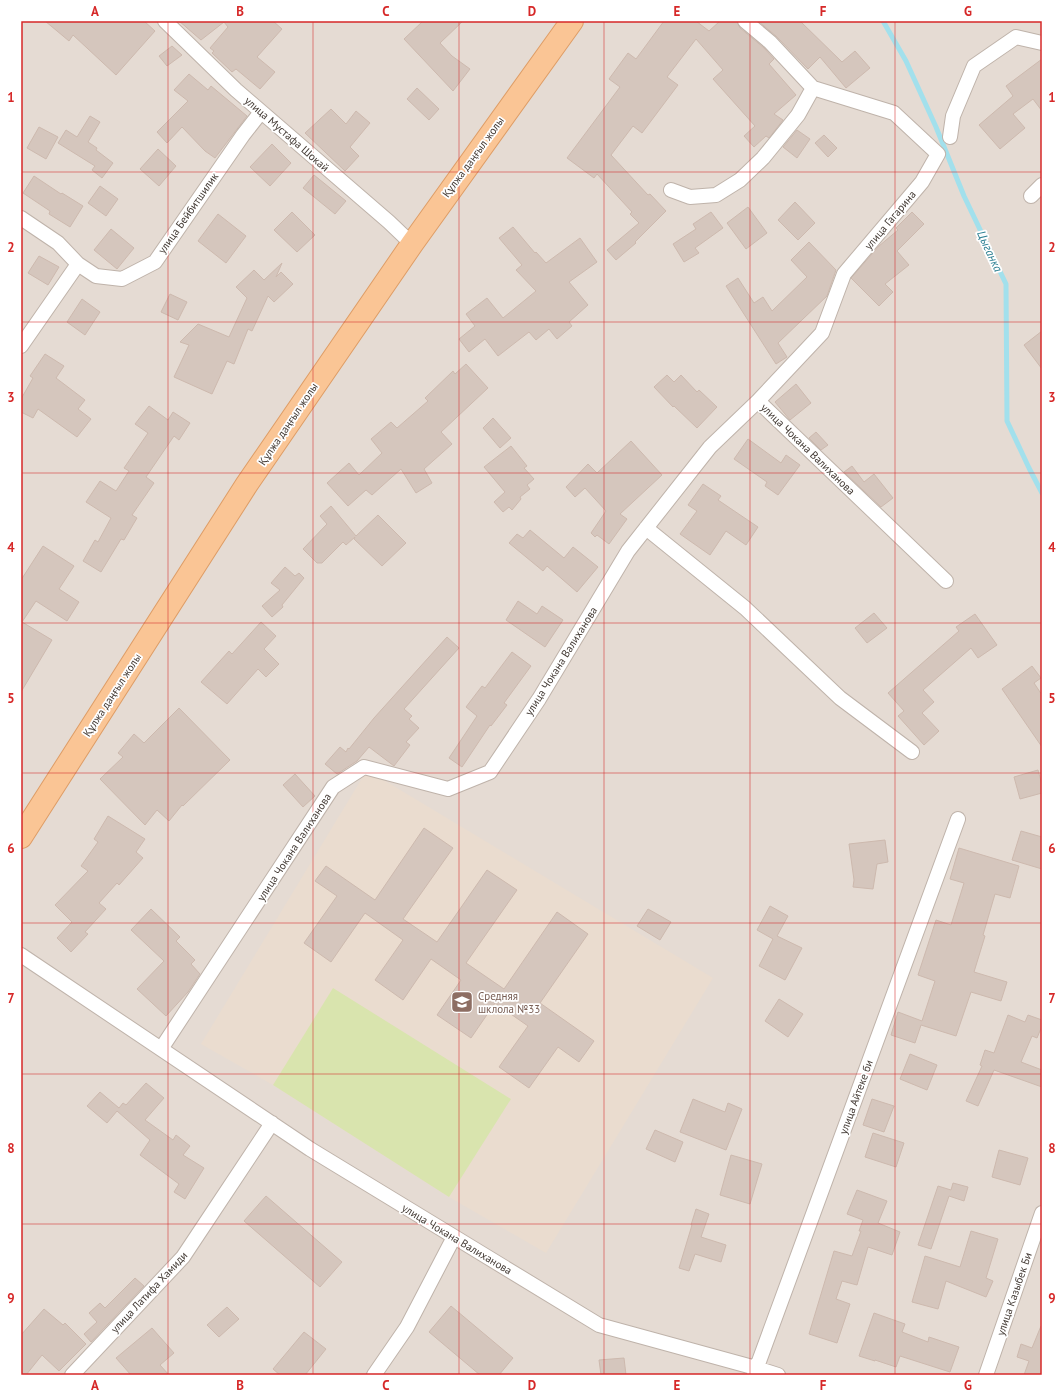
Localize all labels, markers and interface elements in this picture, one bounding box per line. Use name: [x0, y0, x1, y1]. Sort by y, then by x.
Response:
text: A: [91, 3, 99, 20]
text: B: [236, 3, 244, 20]
text: C: [382, 3, 390, 20]
text: D: [528, 3, 536, 20]
text: E: [674, 3, 681, 20]
text: F: [820, 3, 827, 20]
text: G: [964, 3, 972, 20]
text: 1: [7, 89, 15, 106]
text: 1: [1048, 89, 1056, 106]
street label: улица Мустафа Шокай: [242, 93, 332, 175]
street label: Құлжа даңғыл жолы: [439, 114, 507, 200]
street label: улица Бейбитшилик: [155, 169, 222, 256]
street label: улица Гагарина: [861, 188, 919, 252]
water label: Цыганка: [974, 228, 1006, 274]
text: 2: [7, 239, 15, 256]
text: 2: [1048, 239, 1056, 256]
street label: Құлжа даңғыл жолы: [255, 380, 321, 468]
text: 3: [7, 389, 15, 406]
text: 3: [1048, 389, 1056, 406]
street label: улица Чокана Валиханова: [758, 400, 858, 498]
text: 4: [7, 539, 15, 556]
text: 4: [1048, 539, 1056, 556]
street label: улица Чокана Валиханова: [522, 604, 600, 718]
street label: Құлжа даңғыл жолы: [80, 651, 144, 739]
text: 5: [7, 690, 15, 707]
text: 5: [1048, 690, 1056, 707]
street label: улица Чокана Валиханова: [254, 790, 334, 904]
text: 6: [7, 840, 15, 857]
text: 6: [1048, 840, 1056, 857]
school or university icon: Средняя шклола №33: [449, 989, 475, 1015]
place label: Средняя шклола №33: [478, 989, 540, 1016]
text: 7: [7, 990, 15, 1007]
text: 7: [1048, 990, 1056, 1007]
street label: улица Айтеке би: [836, 1058, 876, 1136]
text: 8: [7, 1140, 15, 1157]
text: 8: [1048, 1140, 1056, 1157]
street label: улица Чокана Валиханова: [399, 1201, 515, 1277]
street label: улица Латифа Хамиди: [108, 1248, 190, 1336]
street label: улица Казыбек Би: [993, 1251, 1035, 1337]
text: 9: [7, 1290, 15, 1307]
text: 9: [1048, 1290, 1056, 1307]
text: A: [91, 1377, 99, 1394]
text: B: [236, 1377, 244, 1394]
text: C: [382, 1377, 390, 1394]
text: D: [528, 1377, 536, 1394]
text: E: [674, 1377, 681, 1394]
text: F: [820, 1377, 827, 1394]
text: G: [964, 1377, 972, 1394]

